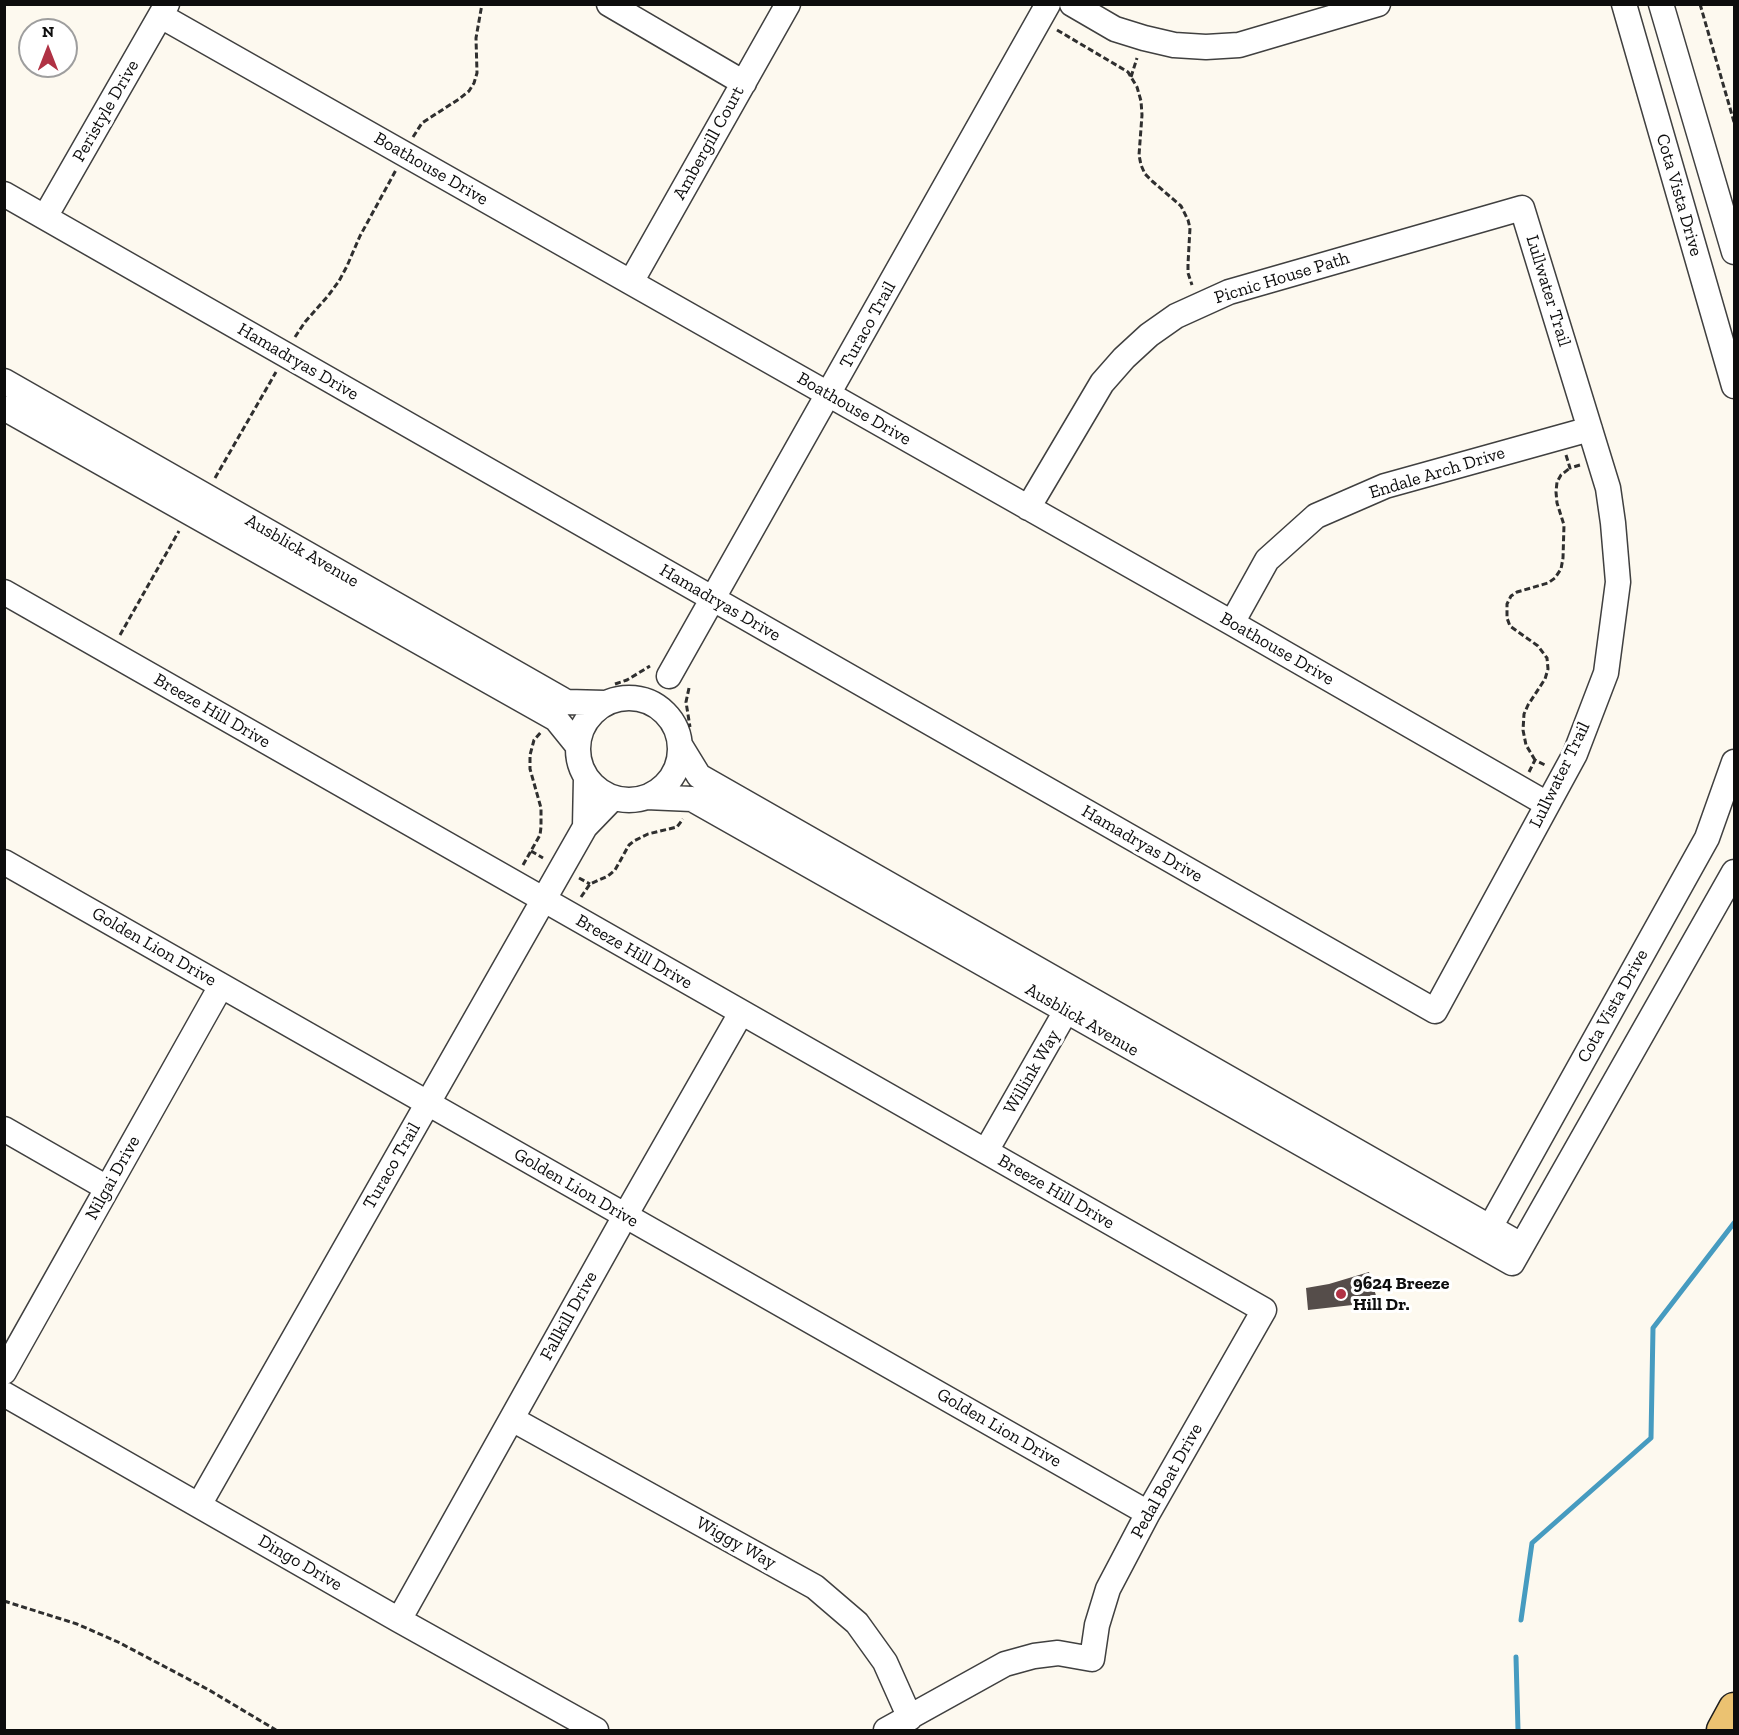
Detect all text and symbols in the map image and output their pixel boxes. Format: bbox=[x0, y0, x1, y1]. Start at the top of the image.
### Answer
north arrow bbox=[18, 18, 78, 78]
text: N bbox=[42, 22, 54, 41]
street label: Peristyle Drive bbox=[68, 56, 144, 166]
street label: Ambergill Court bbox=[669, 82, 749, 204]
street label: Boathouse Drive bbox=[370, 128, 492, 210]
street label: Cota Vista Drive bbox=[1651, 131, 1707, 259]
street label: Lullwater Trail bbox=[1521, 233, 1575, 349]
street label: Picnic House Path bbox=[1212, 247, 1352, 309]
street label: Turaco Trail bbox=[835, 278, 901, 372]
street label: Hamadryas Drive bbox=[234, 319, 362, 405]
street label: Boathouse Drive bbox=[793, 368, 915, 450]
street label: Endale Arch Drive bbox=[1366, 442, 1508, 504]
street label: Ausblick Avenue bbox=[241, 510, 363, 592]
street label: Hamadryas Drive bbox=[656, 560, 784, 646]
street label: Boathouse Drive bbox=[1216, 608, 1338, 690]
street label: Breeze Hill Drive bbox=[150, 669, 274, 753]
street label: Lullwater Trail bbox=[1525, 718, 1595, 832]
street label: Hamadryas Drive bbox=[1078, 801, 1206, 887]
street label: Golden Lion Drive bbox=[88, 903, 220, 991]
street label: Breeze Hill Drive bbox=[572, 910, 696, 994]
street label: Cota Vista Drive bbox=[1573, 945, 1653, 1067]
street label: Ausblick Avenue bbox=[1021, 979, 1143, 1061]
street label: Willink Way bbox=[999, 1026, 1065, 1118]
street label: Turaco Trail bbox=[359, 1119, 425, 1213]
street label: Nilgai Drive bbox=[81, 1132, 145, 1224]
street label: Golden Lion Drive bbox=[510, 1144, 642, 1232]
street label: Breeze Hill Drive bbox=[994, 1150, 1118, 1234]
street label: Fallkill Drive bbox=[536, 1268, 602, 1364]
place label: 9624 Breeze Hill Dr. bbox=[1353, 1273, 1449, 1316]
marker: 9624 Breeze Hill Dr. bbox=[1334, 1287, 1348, 1301]
street label: Golden Lion Drive bbox=[933, 1384, 1065, 1472]
street label: Pedal Boat Drive bbox=[1127, 1420, 1207, 1542]
street label: Wiggy Way bbox=[692, 1512, 780, 1574]
street label: Dingo Drive bbox=[254, 1530, 346, 1596]

